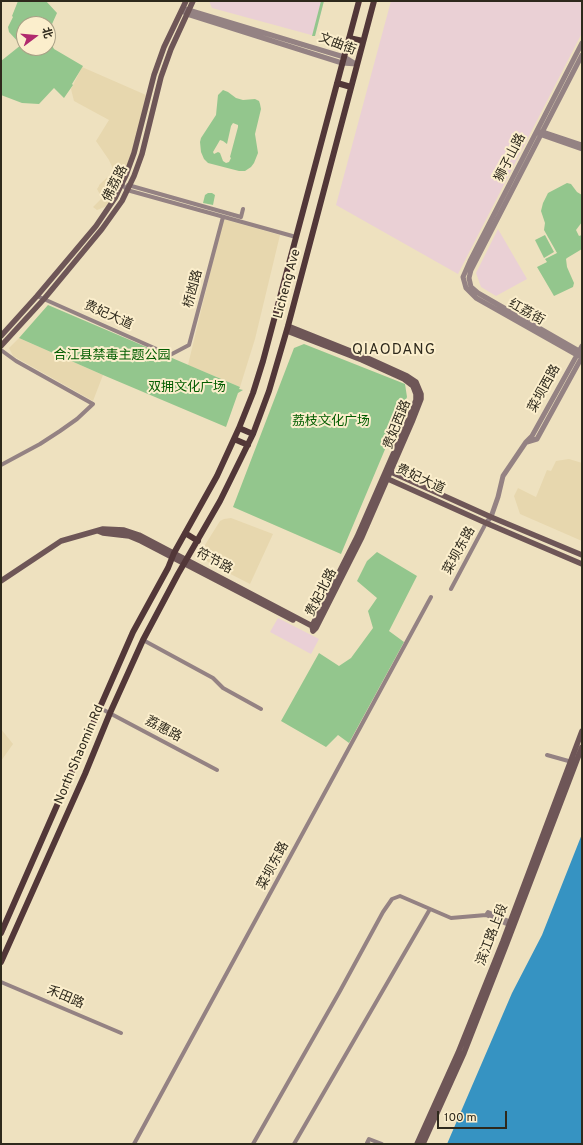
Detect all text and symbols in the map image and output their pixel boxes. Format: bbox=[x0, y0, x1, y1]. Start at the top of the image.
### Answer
north arrow bbox=[16, 16, 56, 56]
text: 北 bbox=[38, 26, 55, 40]
street label: 文曲街 bbox=[316, 31, 358, 59]
street label: 狮子山路 bbox=[492, 131, 530, 185]
street label: 佛荔路 bbox=[100, 163, 132, 205]
street label: Licheng Ave bbox=[271, 248, 305, 320]
street label: 桥凼路 bbox=[181, 268, 207, 310]
street label: 红荔街 bbox=[505, 297, 547, 329]
street label: 贵妃大道 bbox=[81, 298, 135, 334]
district label: QIAODANG bbox=[352, 342, 436, 360]
park label: 合江县禁毒主题公园 bbox=[54, 348, 170, 364]
street label: 菜坝西路 bbox=[526, 362, 564, 416]
park label: 双拥文化广场 bbox=[148, 380, 226, 396]
street label: 贵妃西路 bbox=[381, 398, 415, 452]
park label: 荔枝文化广场 bbox=[292, 414, 370, 430]
street label: 贵妃大道 bbox=[393, 462, 447, 498]
street label: 菜坝东路 bbox=[441, 524, 479, 578]
street label: 符节路 bbox=[193, 546, 235, 578]
street label: 贵妃北路 bbox=[303, 566, 341, 620]
street label: North Shaomin Rd bbox=[52, 703, 108, 807]
street label: 荔惠路 bbox=[142, 714, 184, 746]
street label: 菜坝东路 bbox=[255, 839, 293, 893]
street label: 滨江路上段 bbox=[474, 902, 512, 968]
street label: 禾田路 bbox=[44, 983, 86, 1013]
scale bar bbox=[439, 1103, 509, 1129]
text: 100 m bbox=[444, 1110, 477, 1126]

